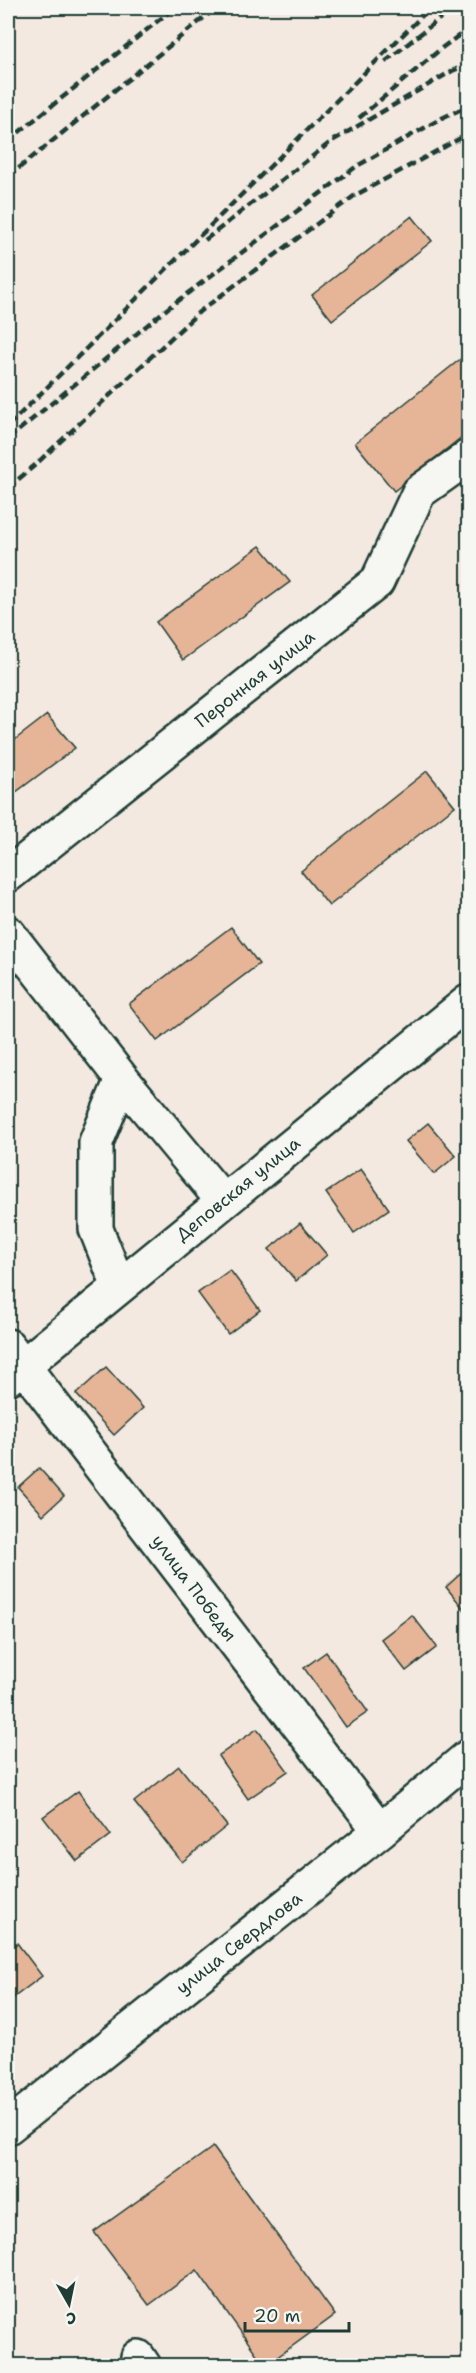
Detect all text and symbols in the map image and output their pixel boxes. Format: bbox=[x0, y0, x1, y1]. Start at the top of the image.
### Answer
street label: Перонная улица bbox=[190, 625, 320, 733]
street label: Деповская улица bbox=[171, 1131, 305, 1247]
street label: улица Победы bbox=[146, 1530, 242, 1646]
street label: улица Свердлова bbox=[171, 1886, 307, 2000]
north arrow bbox=[39, 2274, 99, 2334]
scale bar bbox=[245, 2295, 348, 2333]
text: 20 m bbox=[254, 2304, 300, 2328]
text: С bbox=[65, 2307, 78, 2329]

